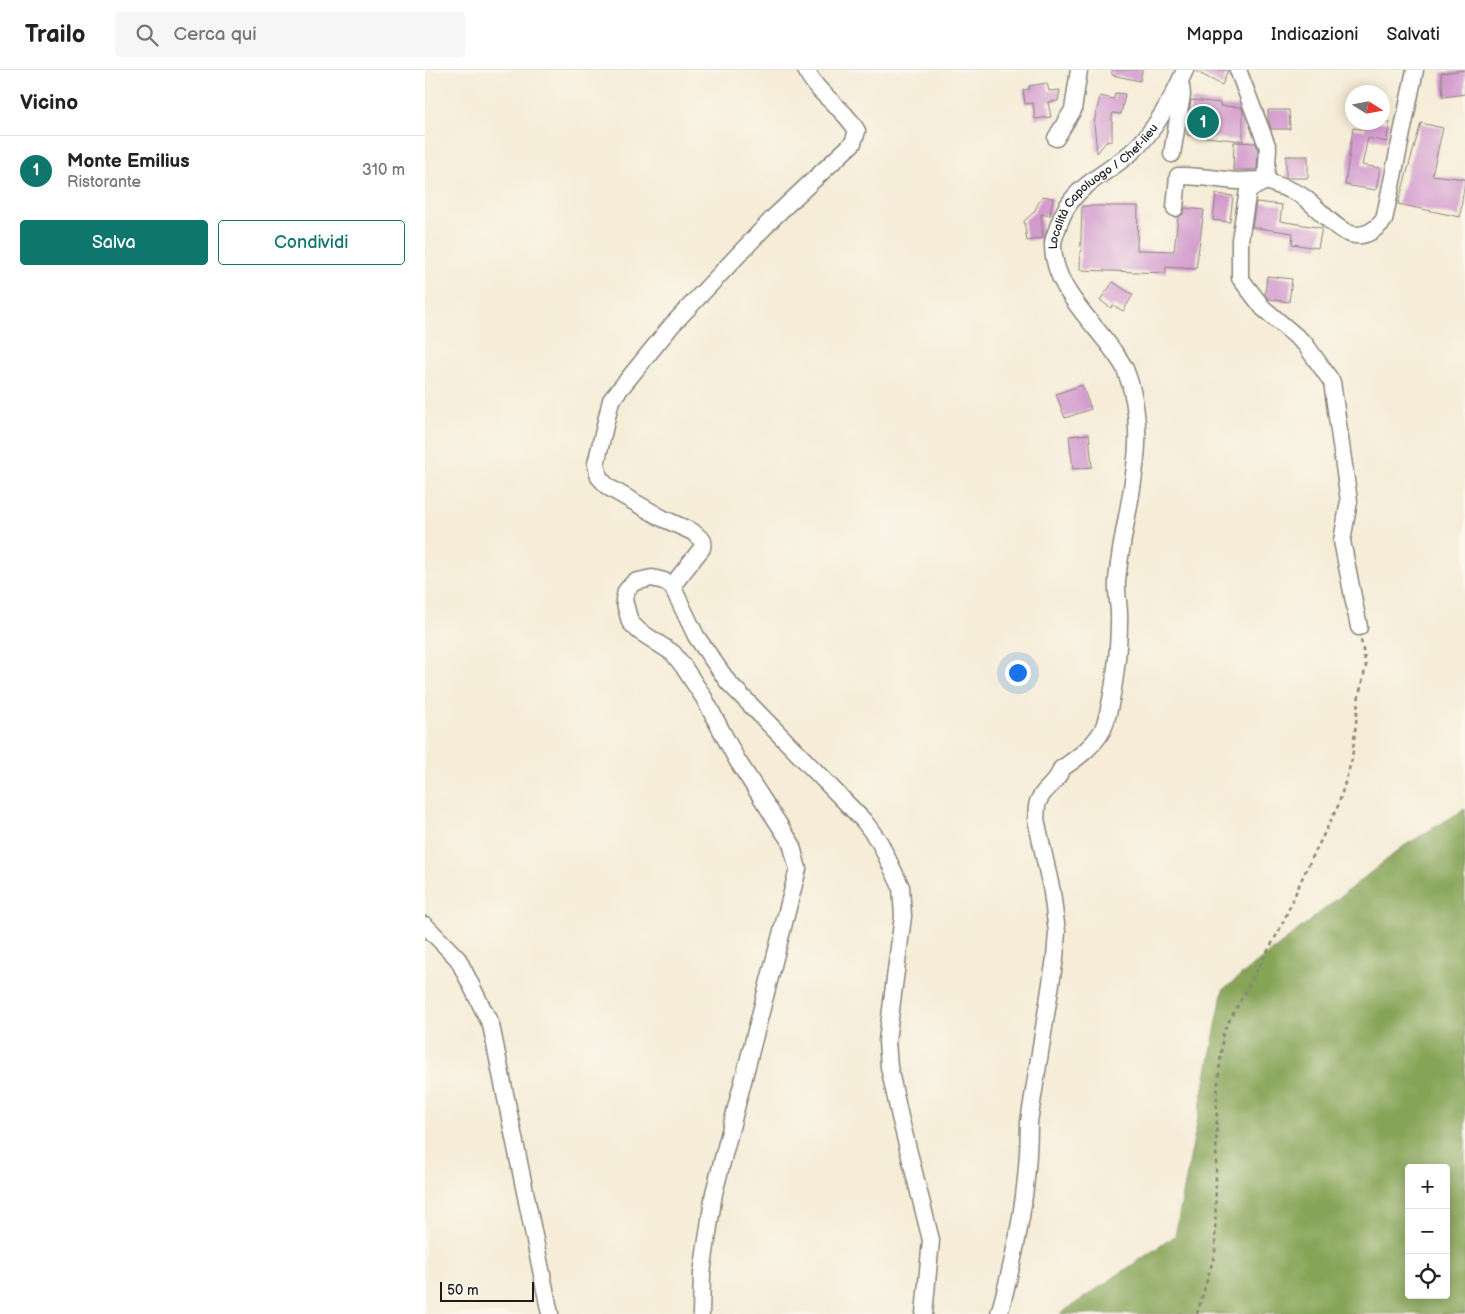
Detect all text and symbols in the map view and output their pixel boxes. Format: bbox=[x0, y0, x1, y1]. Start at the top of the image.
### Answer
search box bbox=[115, 12, 465, 57]
text: Trailo bbox=[25, 20, 85, 49]
icon: search bbox=[133, 21, 161, 49]
text: Cerca qui bbox=[173, 23, 257, 46]
text: Mappa bbox=[1186, 24, 1243, 45]
text: Indicazioni bbox=[1271, 24, 1359, 45]
text: Salvati bbox=[1387, 24, 1440, 45]
north arrow bbox=[1345, 85, 1390, 130]
text: Vicino bbox=[20, 90, 78, 115]
pin: 1 bbox=[1187, 103, 1219, 141]
street label: Località Capoluogo / Chef-lieu bbox=[1045, 121, 1161, 250]
text: Monte Emilius bbox=[67, 150, 190, 173]
text: 1 bbox=[33, 161, 39, 180]
text: 310 m bbox=[362, 161, 405, 180]
text: Ristorante bbox=[67, 173, 141, 192]
button: Salva bbox=[20, 220, 208, 265]
button: Condividi bbox=[218, 220, 405, 265]
your location bbox=[1005, 660, 1031, 686]
map controls bbox=[1405, 1164, 1450, 1299]
button: + bbox=[1405, 1164, 1450, 1209]
button: − bbox=[1405, 1209, 1450, 1254]
button: locate bbox=[1405, 1254, 1450, 1299]
scale bar bbox=[440, 1279, 534, 1302]
text: 50 m bbox=[447, 1282, 479, 1299]

